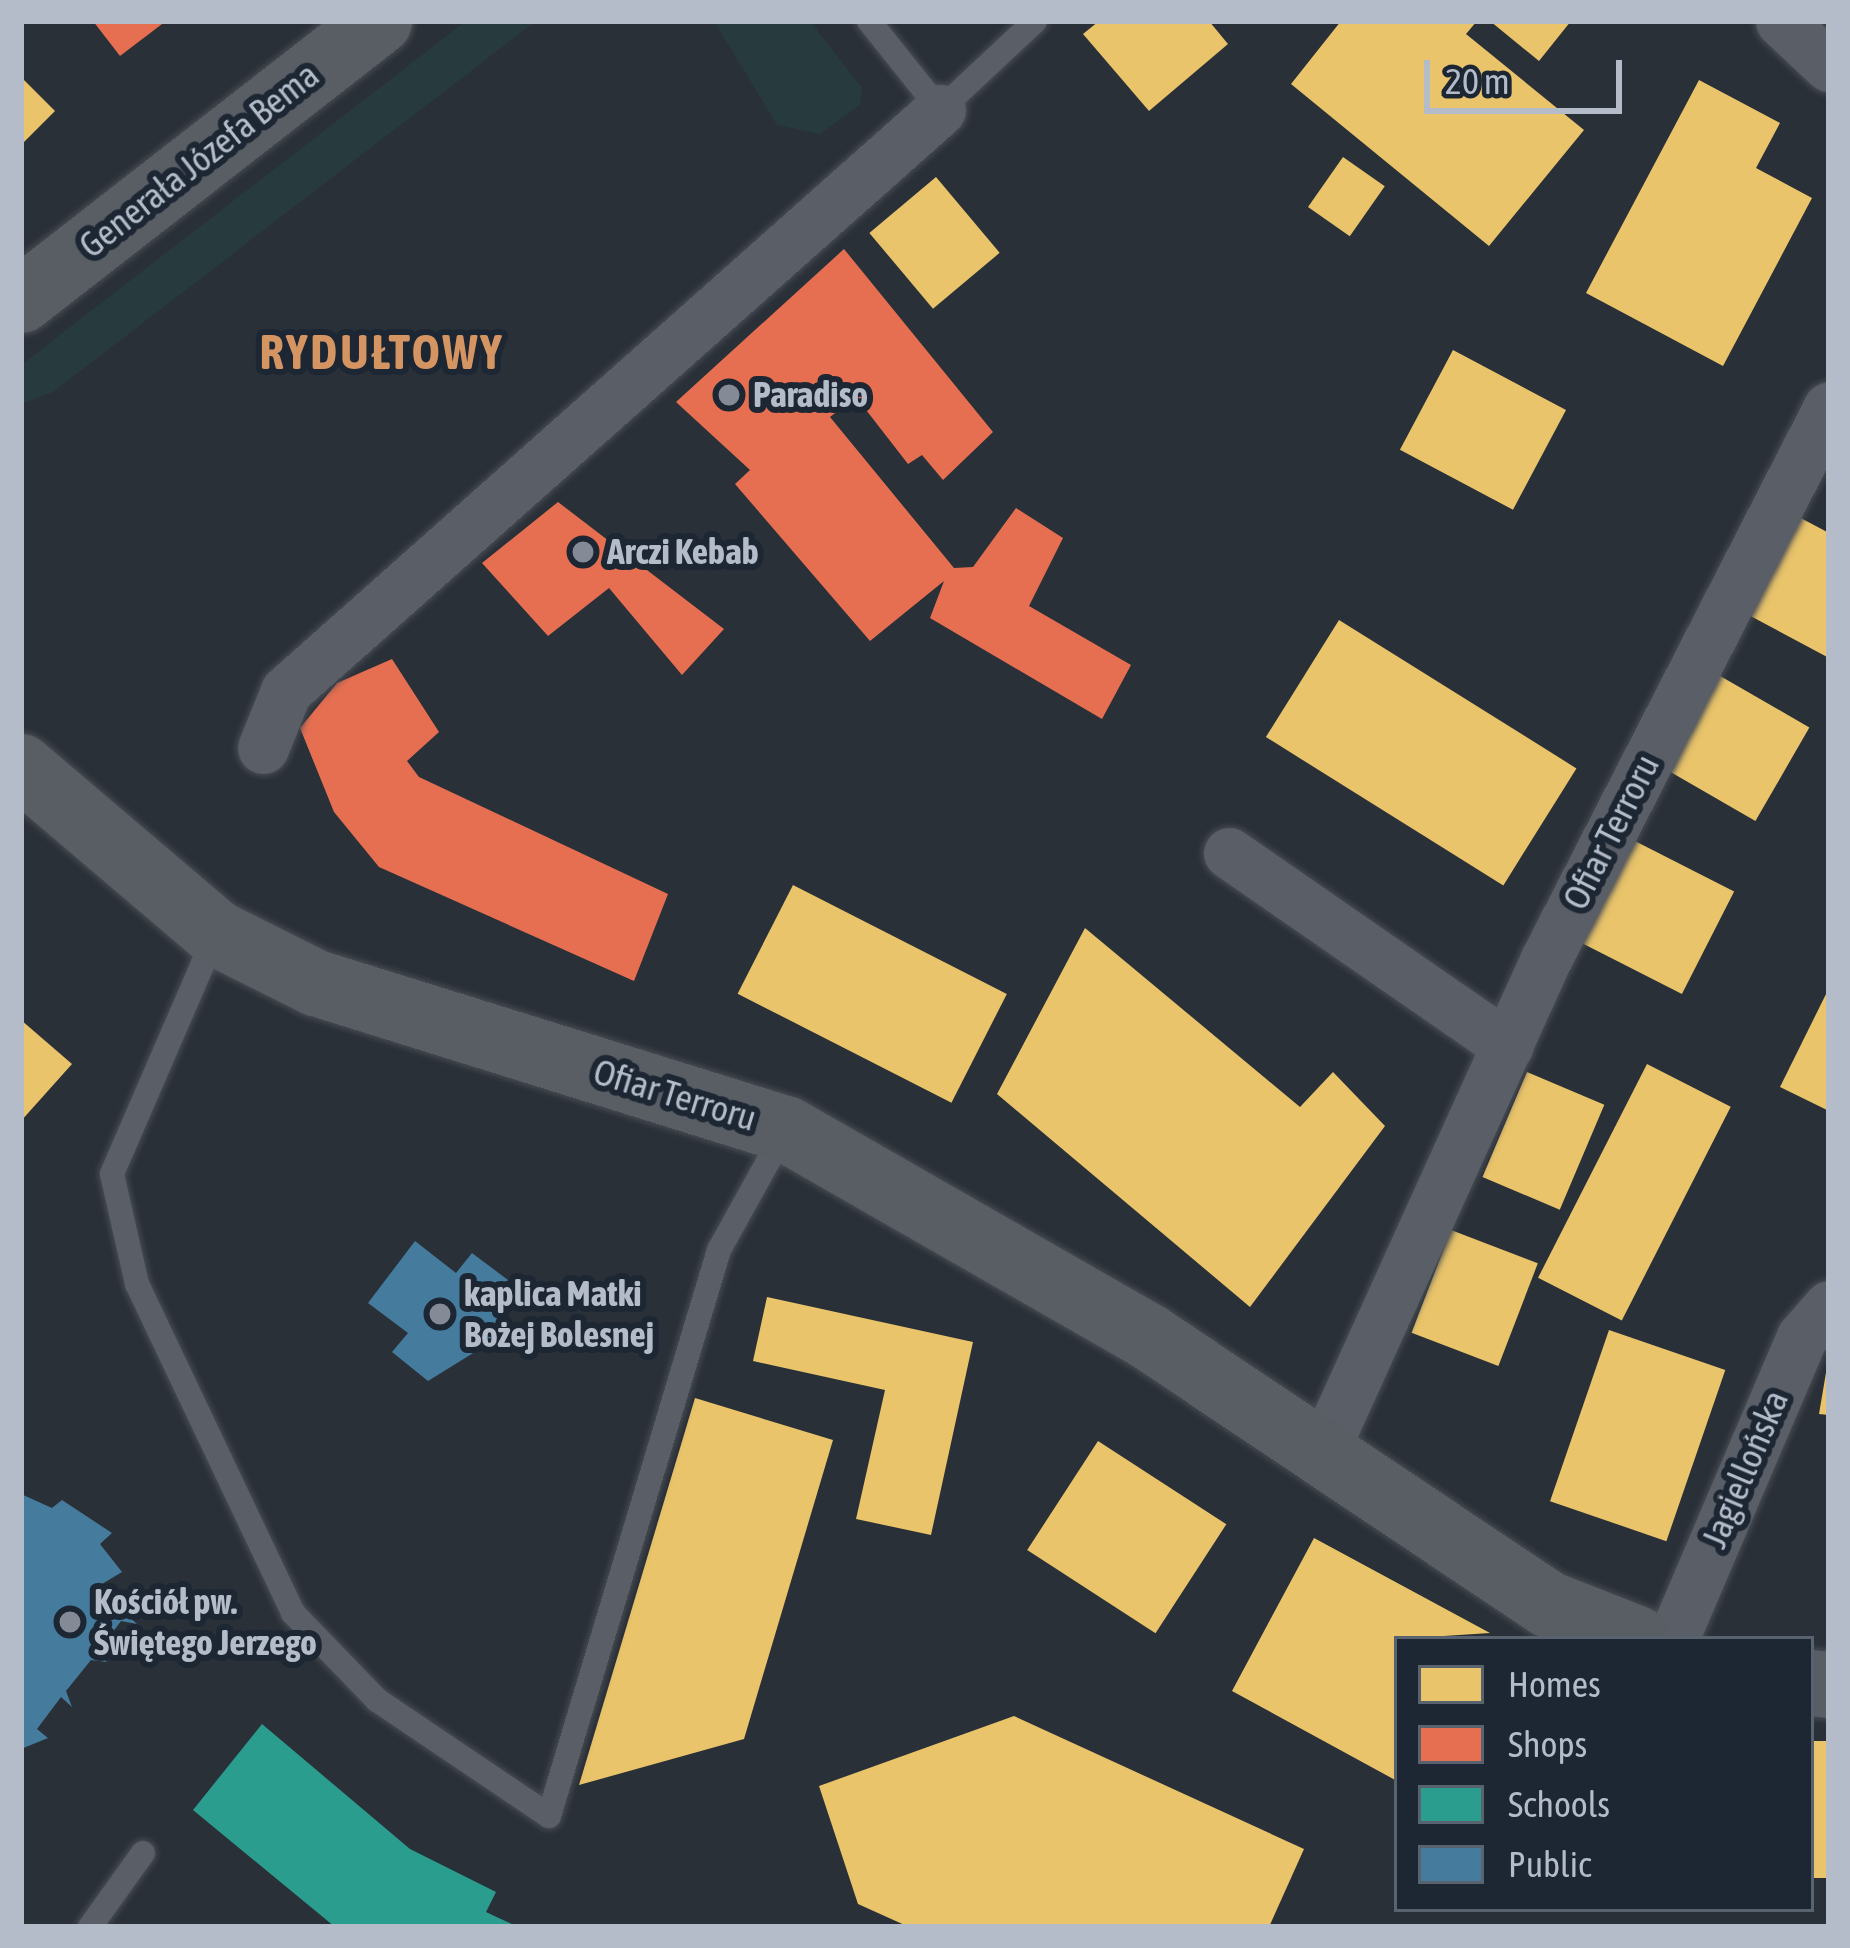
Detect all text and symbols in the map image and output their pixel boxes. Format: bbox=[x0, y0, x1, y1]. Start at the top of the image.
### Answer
scale bar bbox=[1430, 36, 1628, 110]
street label: Generała Józefa Bema bbox=[71, 53, 327, 267]
text: 20 m bbox=[1445, 60, 1510, 102]
district label: RYDUŁTOWY bbox=[259, 323, 505, 381]
place label: Paradiso bbox=[753, 373, 868, 417]
marker: Paradiso bbox=[716, 382, 742, 408]
place label: Arczi Kebab bbox=[607, 530, 759, 574]
marker: Arczi Kebab bbox=[570, 539, 596, 565]
street label: Ofiar Terroru bbox=[1554, 747, 1668, 917]
street label: Ofiar Terroru bbox=[589, 1050, 761, 1140]
place label: kaplica Matki Bożej Bolesnej bbox=[464, 1271, 654, 1356]
marker: kaplica Matki Bożej Bolesnej bbox=[427, 1301, 453, 1327]
street label: Jagiellońska bbox=[1693, 1384, 1797, 1554]
place label: Kościół pw. Świętego Jerzego bbox=[94, 1579, 317, 1664]
marker: Kościół pw. Świętego Jerzego bbox=[57, 1609, 83, 1635]
legend bbox=[1394, 1636, 1814, 1912]
text: Homes bbox=[1508, 1663, 1601, 1705]
text: Shops bbox=[1508, 1723, 1587, 1765]
text: Schools bbox=[1508, 1783, 1610, 1825]
text: Public bbox=[1508, 1843, 1591, 1885]

